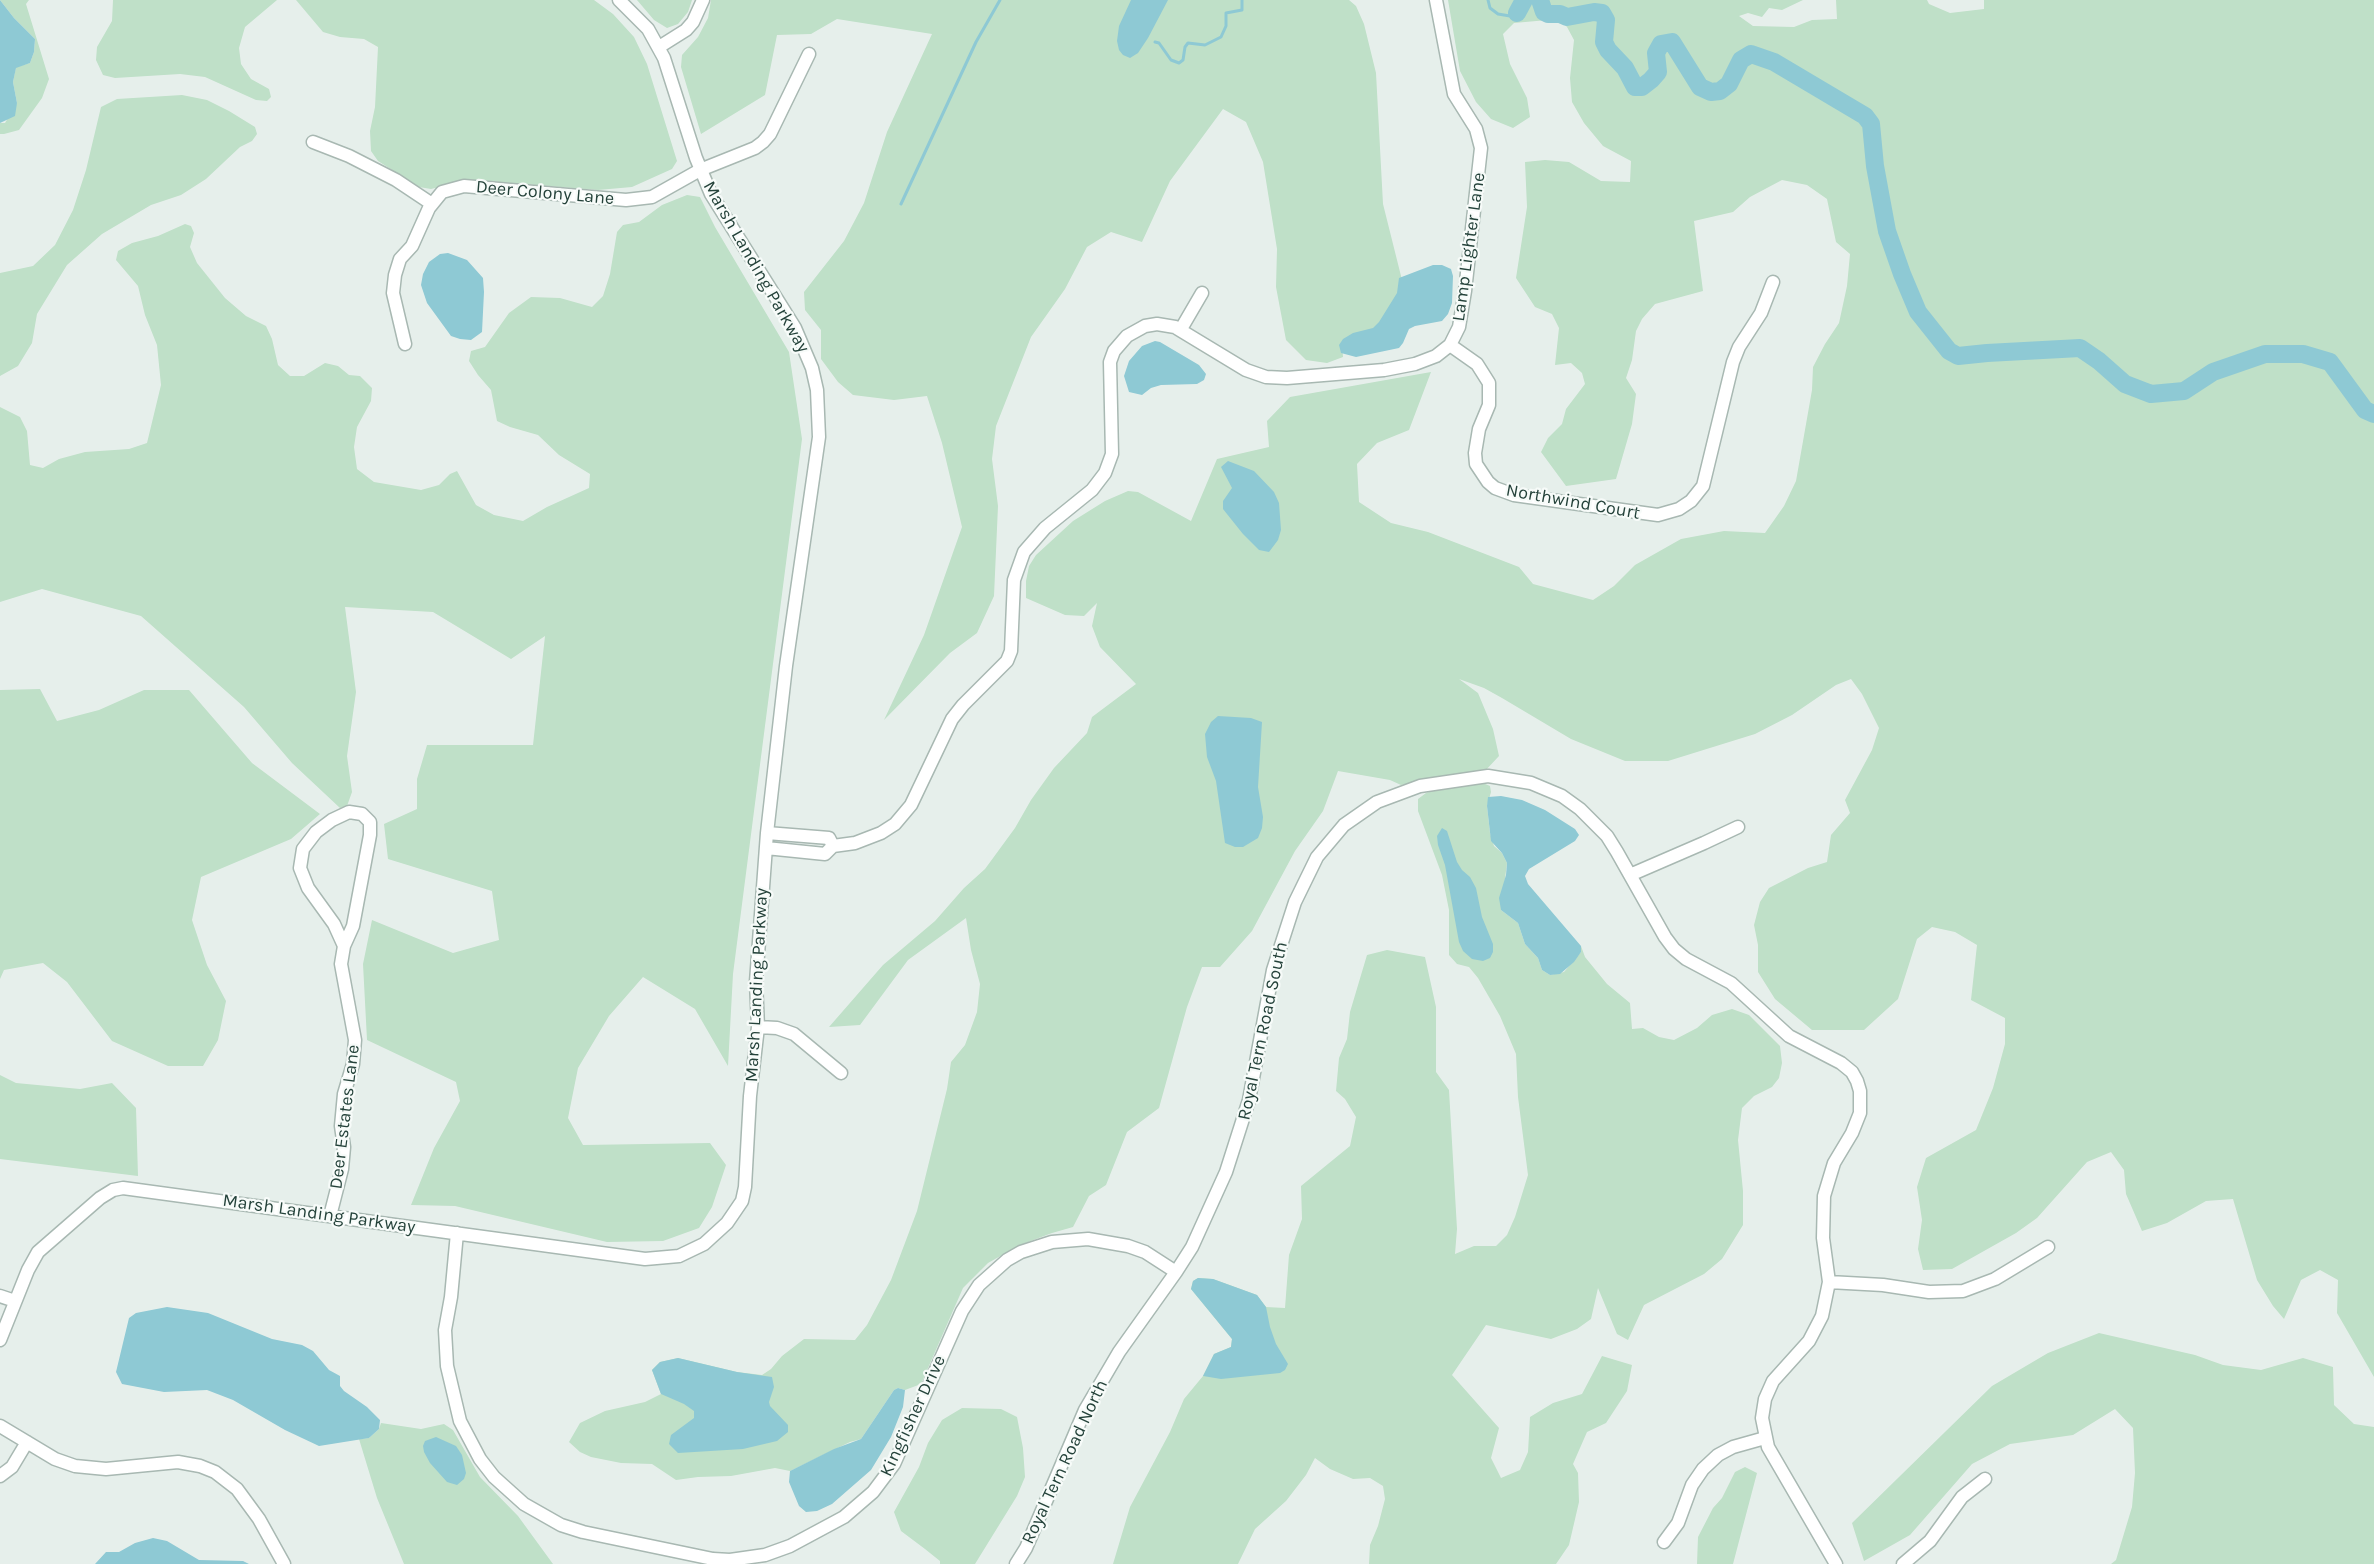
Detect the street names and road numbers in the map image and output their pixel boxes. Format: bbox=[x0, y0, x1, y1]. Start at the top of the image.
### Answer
street label: Lamp Lighter Lane bbox=[1448, 171, 1490, 323]
street label: Deer Colony Lane bbox=[475, 176, 615, 210]
street label: Marsh Landing Parkway bbox=[698, 177, 814, 357]
street label: Northwind Court bbox=[1504, 480, 1642, 524]
street label: Marsh Landing Parkway bbox=[741, 887, 773, 1083]
street label: Royal Tern Road South bbox=[1234, 940, 1292, 1122]
street label: Deer Estates Lane bbox=[325, 1043, 365, 1191]
street label: Marsh Landing Parkway bbox=[221, 1190, 417, 1238]
street label: Kingfisher Drive bbox=[875, 1352, 951, 1480]
street label: Royal Tern Road North bbox=[1017, 1376, 1113, 1548]

